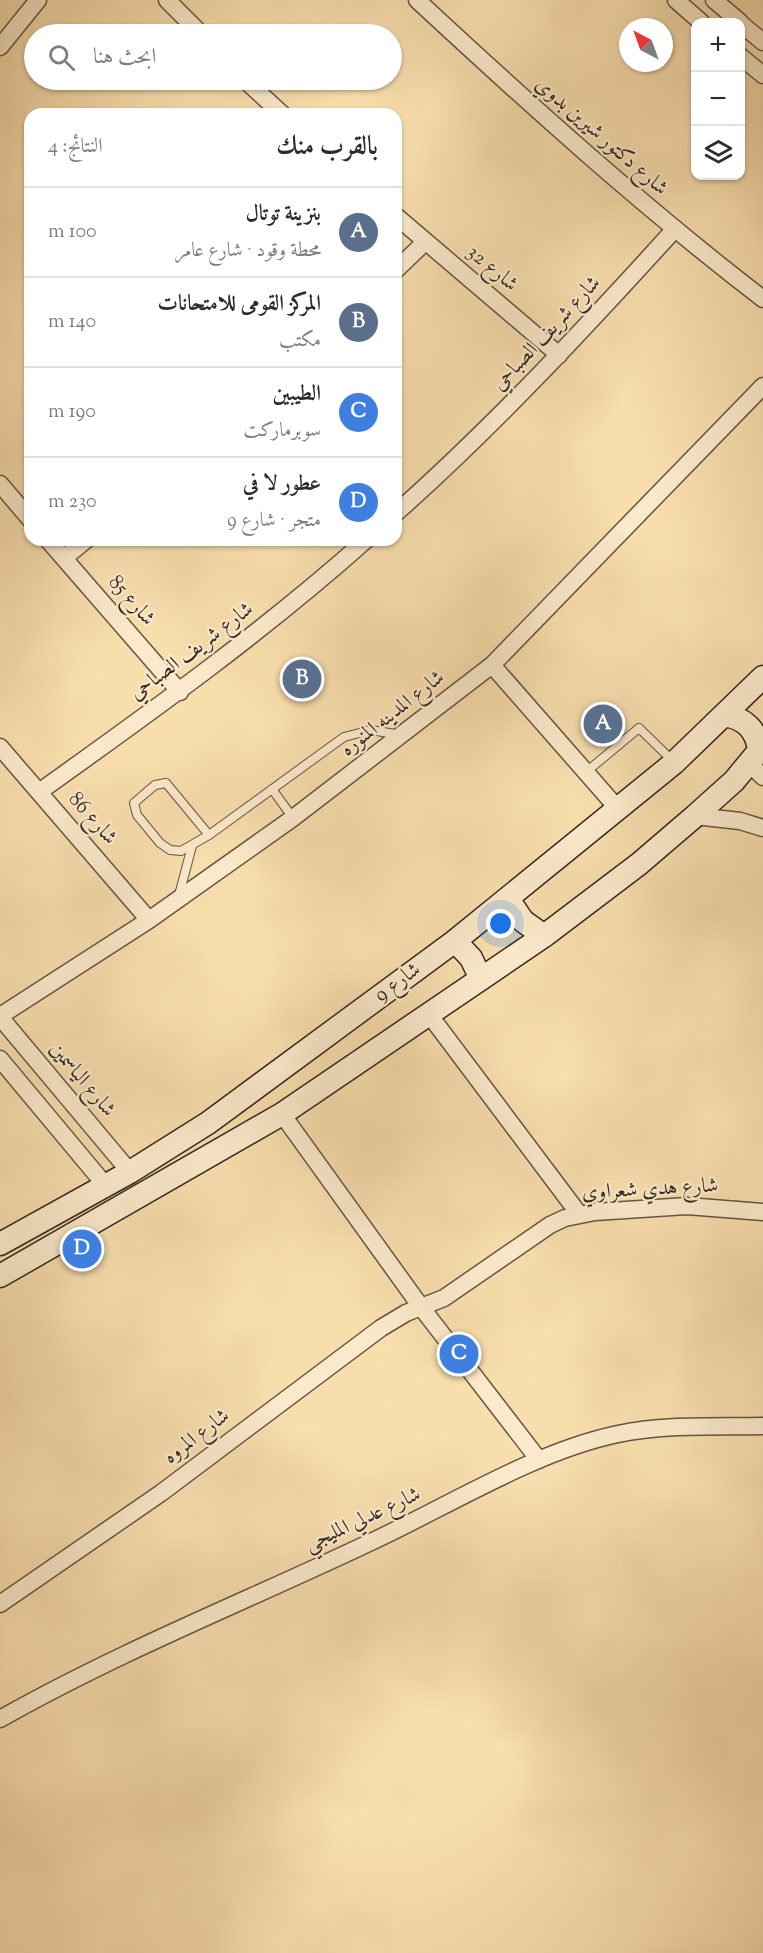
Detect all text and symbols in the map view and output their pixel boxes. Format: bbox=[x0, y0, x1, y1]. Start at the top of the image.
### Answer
north arrow bbox=[619, 18, 673, 72]
map controls bbox=[691, 18, 745, 180]
button: + bbox=[691, 18, 745, 72]
search box bbox=[24, 24, 402, 90]
icon: search bbox=[45, 41, 78, 74]
text: ابحث هنا bbox=[93, 42, 156, 74]
street label: شارع دكتور شيرين بدوي bbox=[527, 71, 674, 204]
button: − bbox=[691, 72, 745, 126]
button: layers bbox=[691, 126, 745, 180]
text: بالقرب منك bbox=[276, 129, 378, 166]
text: النتائج: 4 bbox=[48, 133, 103, 162]
text: بنزينة توتال bbox=[245, 199, 321, 231]
text: 100 m bbox=[48, 218, 97, 247]
text: A bbox=[350, 218, 367, 247]
text: محطة وقود · شارع عامر bbox=[175, 237, 321, 266]
street label: شارع 32 bbox=[459, 238, 524, 300]
street label: شارع شريف الصباحي bbox=[486, 270, 609, 399]
text: المركز القومى للامتحانات bbox=[158, 289, 321, 321]
text: 140 m bbox=[48, 308, 96, 337]
text: B bbox=[352, 308, 365, 337]
text: مكتب bbox=[279, 327, 321, 356]
text: الطيبين bbox=[273, 379, 321, 411]
text: 190 m bbox=[48, 398, 96, 427]
text: C bbox=[350, 398, 367, 427]
text: سوبرماركت bbox=[243, 417, 321, 446]
text: عطور لا في bbox=[243, 469, 321, 501]
text: 230 m bbox=[48, 488, 97, 517]
text: D bbox=[351, 488, 366, 517]
text: متجر · شارع 9 bbox=[227, 507, 321, 536]
street label: شارع 85 bbox=[100, 569, 162, 634]
street label: شارع شريف الصباحي bbox=[124, 595, 261, 709]
pin: B bbox=[282, 656, 322, 702]
street label: شارع المدينه المنوره bbox=[334, 664, 452, 765]
pin: A bbox=[584, 702, 622, 746]
street label: شارع 86 bbox=[60, 786, 124, 853]
your location bbox=[486, 909, 515, 938]
street label: شارع 9 bbox=[368, 956, 428, 1011]
street label: شارع الياسمين bbox=[41, 1036, 122, 1125]
street label: شارع هدي شعراوي bbox=[581, 1171, 719, 1210]
pin: D bbox=[62, 1226, 101, 1272]
pin: C bbox=[440, 1332, 478, 1376]
street label: شارع المروه bbox=[158, 1402, 237, 1473]
street label: شارع عدلي المليجي bbox=[300, 1480, 427, 1563]

